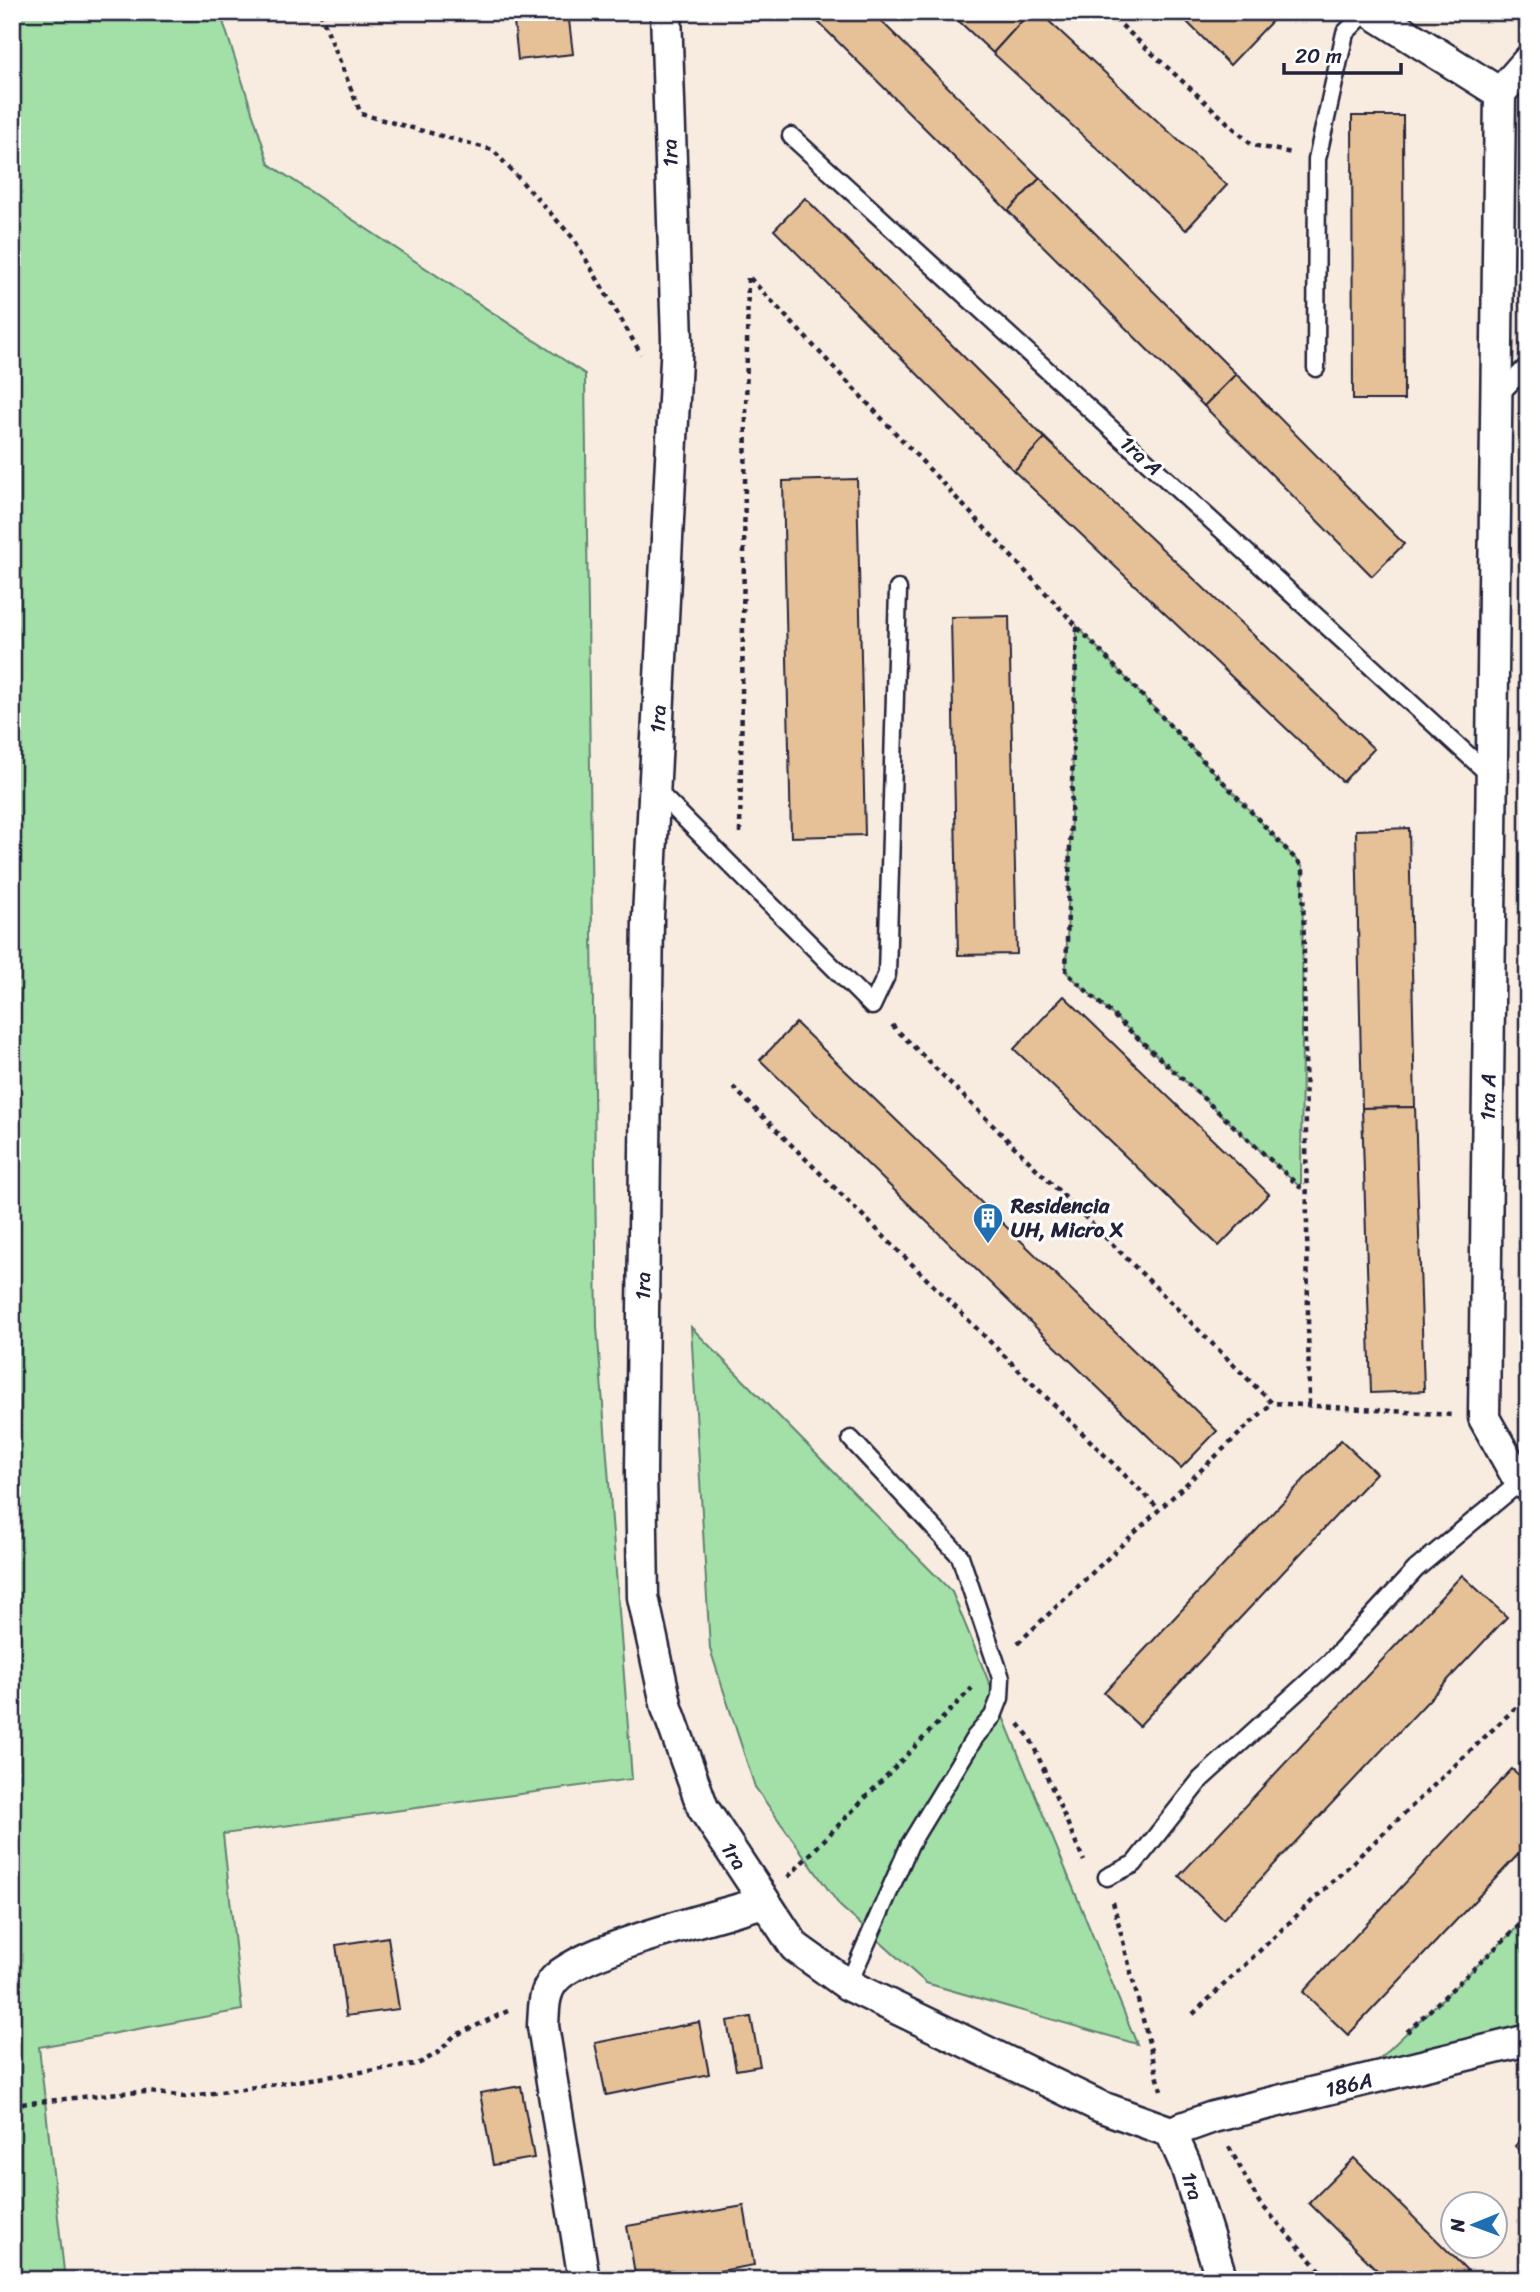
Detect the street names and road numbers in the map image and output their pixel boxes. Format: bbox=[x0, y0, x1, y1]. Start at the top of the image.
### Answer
street label: 1ra bbox=[651, 138, 689, 168]
street label: 1ra A bbox=[1111, 426, 1171, 486]
street label: 1ra bbox=[638, 703, 678, 734]
street label: 1ra A bbox=[1469, 1073, 1507, 1121]
street label: 1ra bbox=[624, 1271, 662, 1300]
street label: 1ra bbox=[710, 1834, 758, 1879]
street label: 186A bbox=[1322, 2061, 1376, 2109]
street label: 1ra bbox=[1170, 2167, 1215, 2206]

